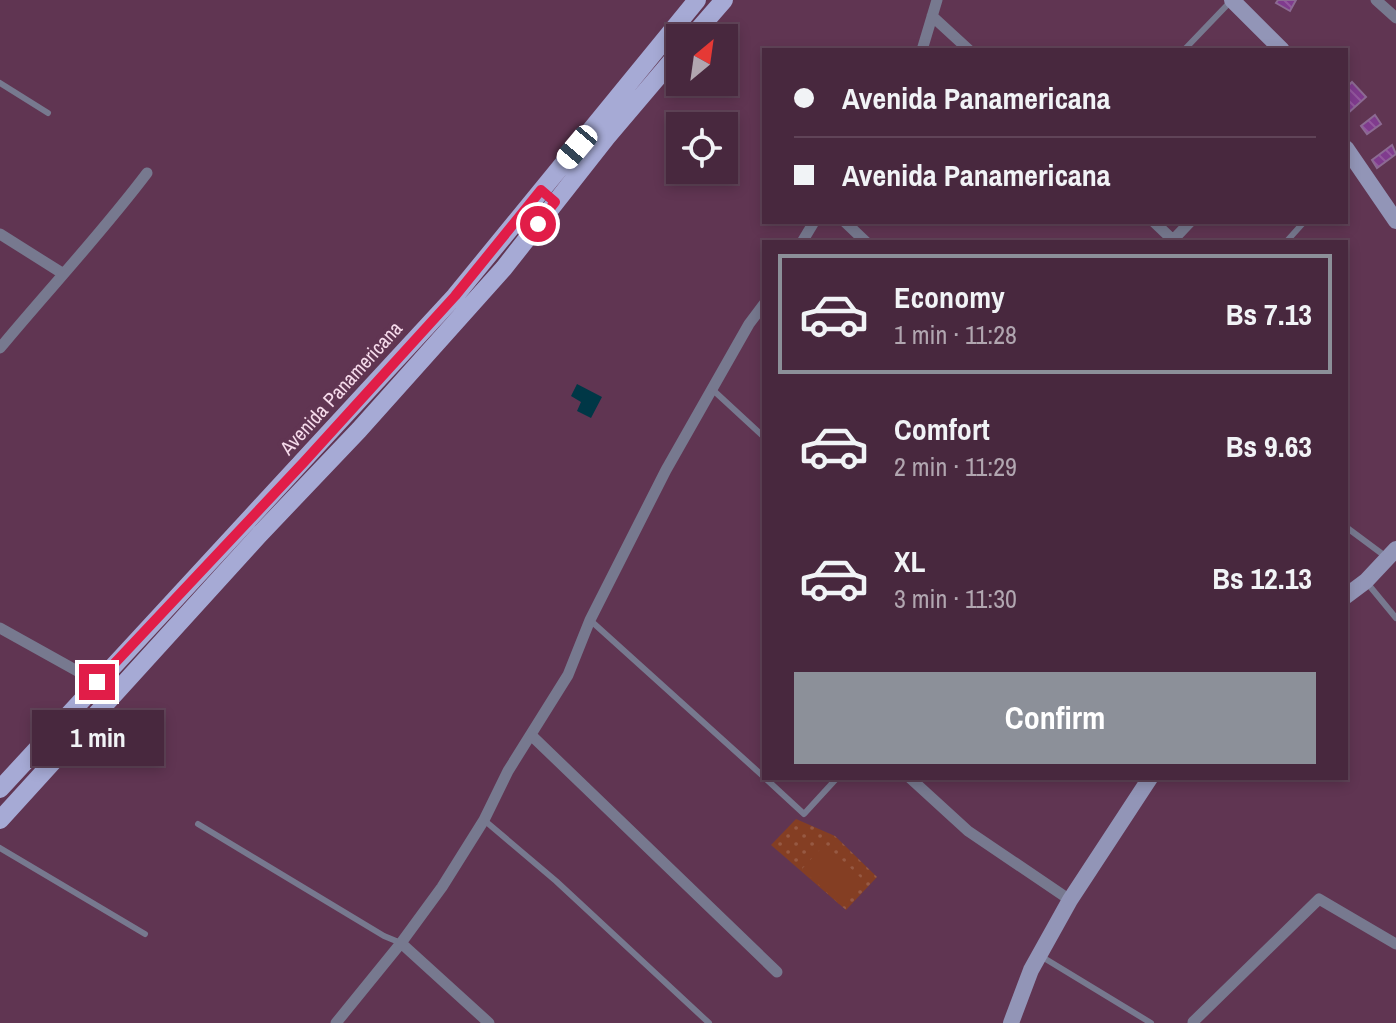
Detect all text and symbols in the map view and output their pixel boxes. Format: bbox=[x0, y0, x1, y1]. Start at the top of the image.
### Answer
north arrow bbox=[666, 24, 738, 96]
map controls bbox=[666, 24, 738, 184]
text: Avenida Panamericana bbox=[842, 78, 1110, 118]
button: locate bbox=[666, 112, 738, 184]
car bbox=[552, 121, 602, 173]
text: Avenida Panamericana bbox=[842, 155, 1110, 195]
route start bbox=[520, 206, 556, 242]
text: Economy bbox=[894, 277, 1005, 317]
icon: car bbox=[798, 278, 870, 350]
text: Bs 7.13 bbox=[1226, 294, 1312, 334]
street label: Avenida Panamericana bbox=[273, 315, 408, 461]
text: 1 min · 11:28 bbox=[894, 317, 1017, 352]
text: Comfort bbox=[894, 409, 990, 449]
icon: car bbox=[798, 410, 870, 482]
text: Bs 9.63 bbox=[1226, 426, 1312, 466]
text: 2 min · 11:29 bbox=[894, 449, 1017, 484]
text: XL bbox=[894, 541, 925, 581]
icon: car bbox=[798, 542, 870, 614]
text: Bs 12.13 bbox=[1212, 558, 1312, 598]
text: 3 min · 11:30 bbox=[894, 581, 1017, 616]
route end bbox=[79, 664, 115, 700]
button: Confirm bbox=[794, 672, 1316, 764]
callout: 1 min bbox=[31, 710, 163, 766]
text: 1 min bbox=[70, 720, 126, 755]

